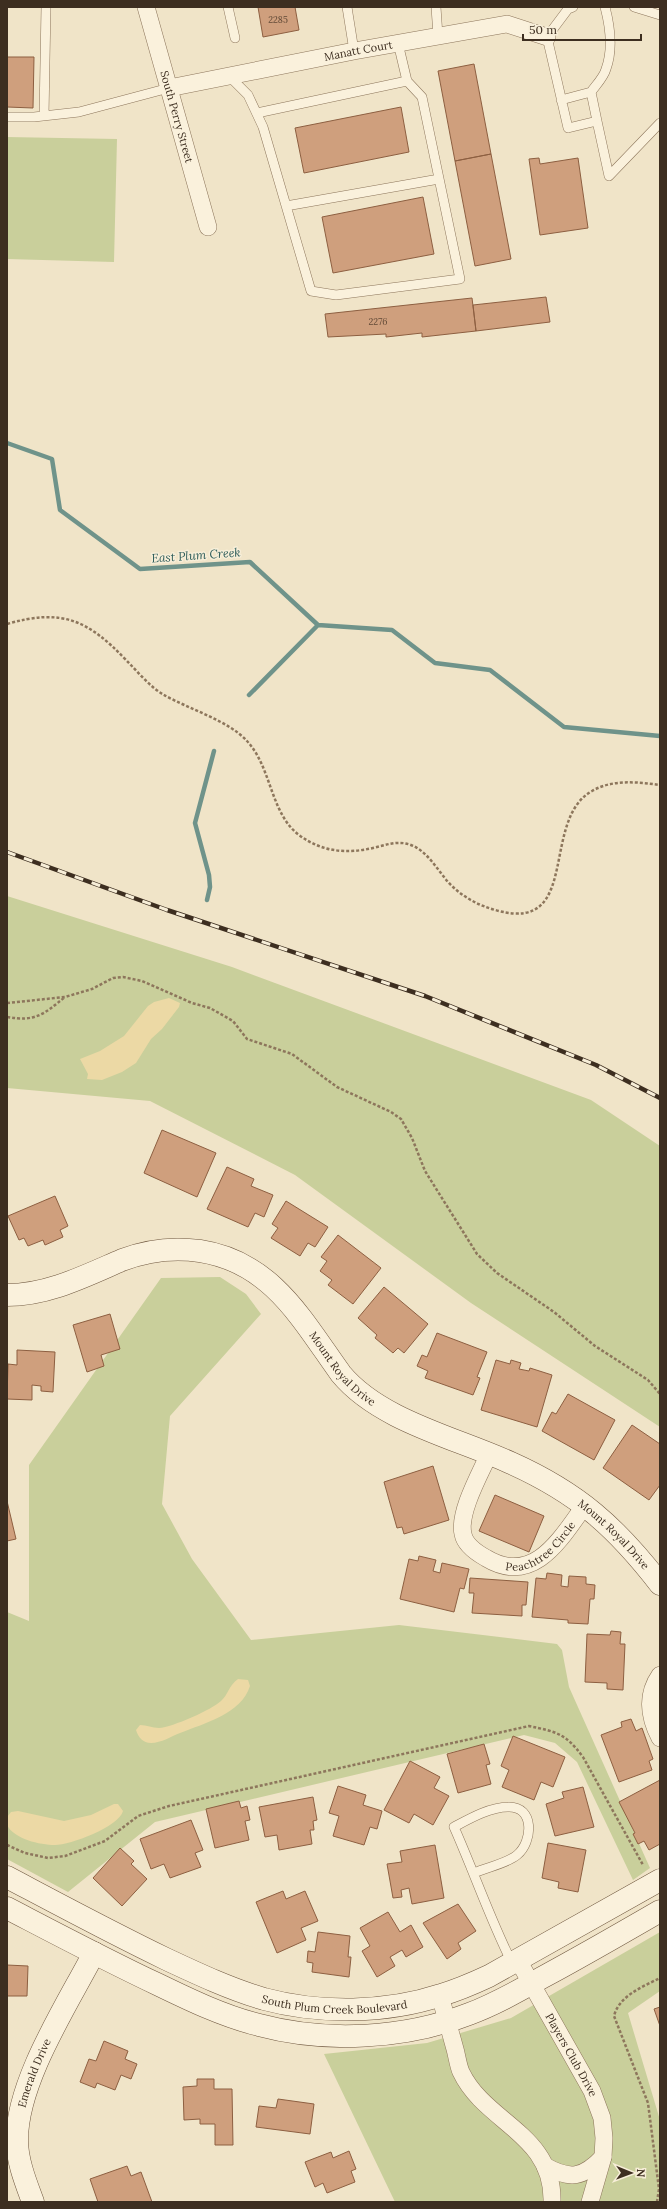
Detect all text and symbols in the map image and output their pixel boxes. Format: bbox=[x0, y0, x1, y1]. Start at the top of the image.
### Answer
house number: 2285 bbox=[268, 14, 288, 25]
scale bar bbox=[523, 16, 641, 42]
text: 50 m bbox=[529, 22, 557, 37]
street label: Manatt Court bbox=[323, 37, 394, 64]
street label: South Perry Street bbox=[157, 69, 197, 165]
house number: 2276 bbox=[368, 316, 388, 327]
water label: East Plum Creek bbox=[151, 544, 241, 566]
street label: Mount Royal Drive bbox=[306, 1329, 378, 1409]
street label: Mount Royal Drive bbox=[575, 1496, 653, 1572]
street label: Peachtree Circle bbox=[505, 1519, 578, 1574]
street label: South Plum Creek Boulevard bbox=[260, 1992, 409, 2016]
street label: Players Club Drive bbox=[542, 2011, 600, 2099]
street label: Emerald Drive bbox=[15, 2036, 54, 2109]
north arrow bbox=[611, 2153, 651, 2193]
text: N bbox=[634, 2169, 648, 2178]

